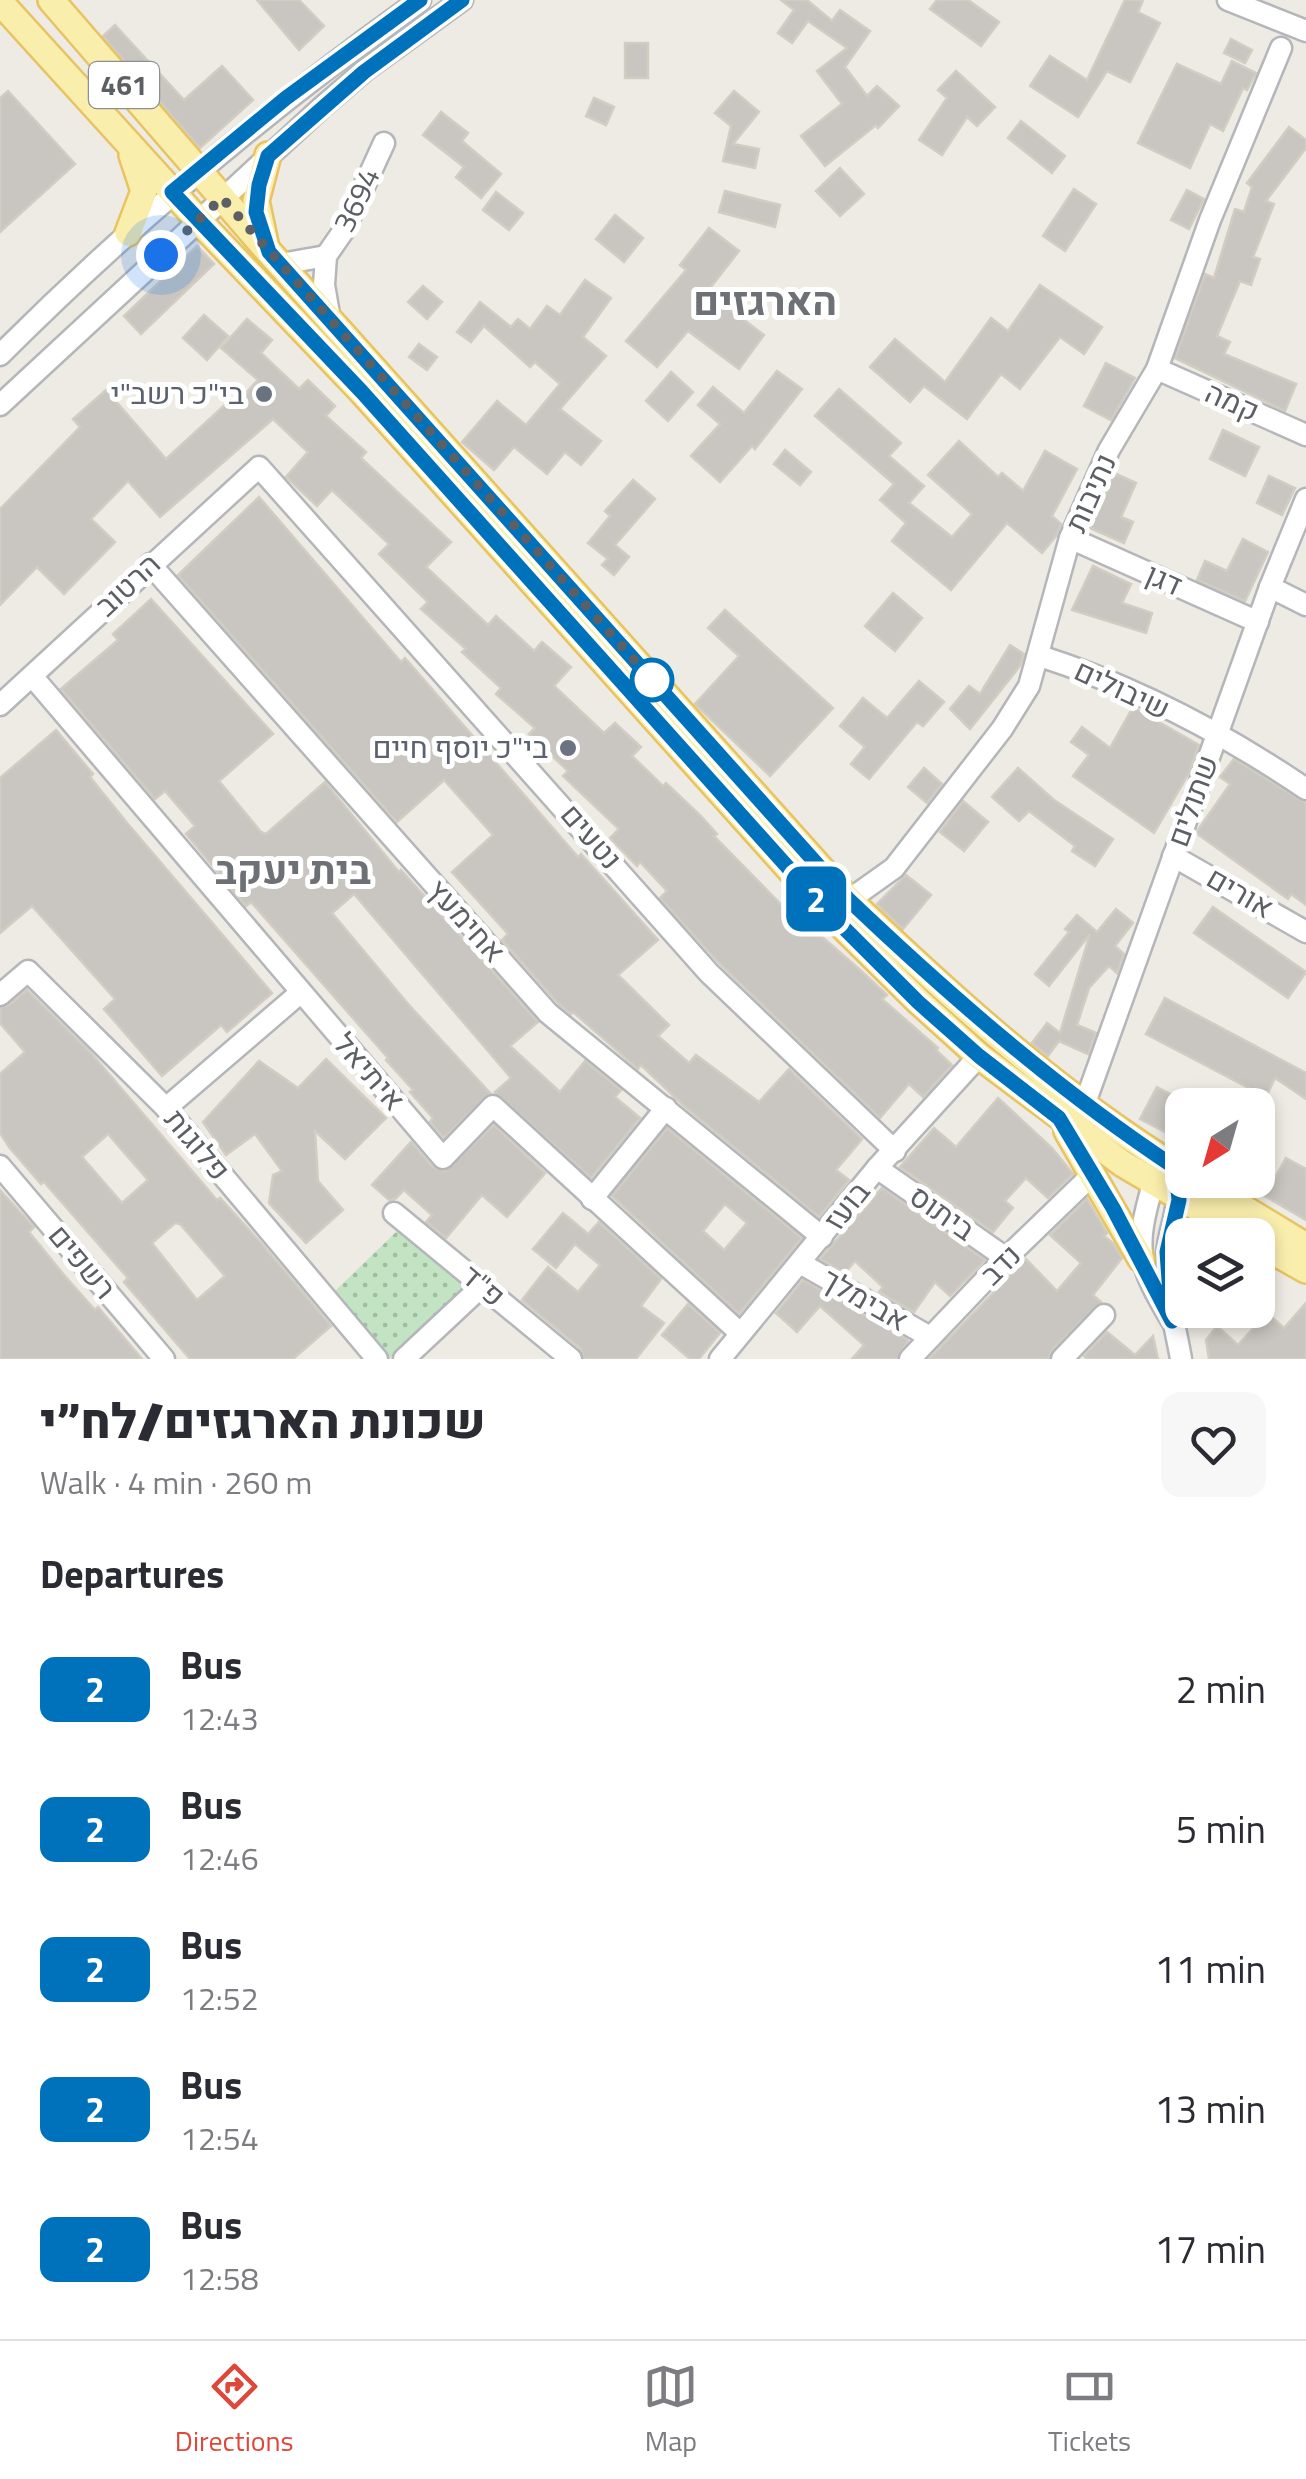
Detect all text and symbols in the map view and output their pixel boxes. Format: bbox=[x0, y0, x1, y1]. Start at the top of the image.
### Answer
road number: 461 bbox=[89, 62, 159, 108]
street label: 3694 bbox=[321, 159, 392, 240]
your location bbox=[136, 230, 186, 280]
district label: הארגזים bbox=[693, 270, 837, 331]
street label: קמה bbox=[1198, 369, 1267, 433]
place label: בי"כ רשב"י bbox=[111, 370, 244, 416]
marker: בי"כ רשב"י bbox=[253, 383, 275, 405]
street label: נתיבות bbox=[1052, 446, 1128, 539]
street label: הרטוב bbox=[84, 542, 171, 627]
street label: דגן bbox=[1139, 551, 1190, 607]
street label: שיבולים bbox=[1067, 647, 1178, 731]
unlabelled marker bbox=[631, 659, 673, 701]
place label: בי"כ יוסף חיים bbox=[372, 724, 548, 770]
marker: בי"כ יוסף חיים bbox=[557, 737, 579, 759]
street label: שתולים bbox=[1154, 748, 1230, 853]
street label: נטעים bbox=[550, 793, 634, 880]
district label: בית יעקב bbox=[215, 839, 371, 900]
street label: אורים bbox=[1198, 854, 1283, 930]
line badge: 2 bbox=[784, 866, 848, 932]
street label: אחימעץ bbox=[417, 868, 517, 972]
text: 2 bbox=[806, 872, 826, 926]
street label: איתיאל bbox=[323, 1022, 417, 1121]
north arrow bbox=[1165, 1088, 1275, 1198]
map controls bbox=[1165, 1088, 1275, 1328]
street label: פלוגות bbox=[154, 1098, 242, 1191]
street label: בועז bbox=[812, 1170, 881, 1240]
street label: ביתוס bbox=[900, 1173, 985, 1252]
street label: רשפים bbox=[38, 1214, 128, 1309]
button: layers bbox=[1165, 1218, 1275, 1328]
street label: נדב bbox=[969, 1233, 1032, 1296]
street label: פ"ד bbox=[451, 1253, 516, 1318]
street label: אבימלך bbox=[814, 1256, 917, 1342]
text: שכונת הארגזים/לח״י bbox=[40, 1384, 486, 1457]
button: heart bbox=[1161, 1392, 1266, 1497]
text: Walk · 4 min · 260 m bbox=[40, 1458, 312, 1506]
text: Departures bbox=[40, 1545, 224, 1603]
text: Bus bbox=[180, 1636, 242, 1694]
text: 2 min bbox=[1176, 1660, 1266, 1718]
text: 2 bbox=[85, 1662, 105, 1716]
text: 12:43 bbox=[180, 1694, 259, 1742]
text: Bus bbox=[180, 1776, 242, 1834]
text: 5 min bbox=[1176, 1800, 1266, 1858]
text: 2 bbox=[85, 1802, 105, 1856]
text: 12:46 bbox=[180, 1834, 259, 1882]
text: Bus bbox=[180, 1916, 242, 1974]
text: 11 min bbox=[1155, 1940, 1266, 1998]
text: 2 bbox=[85, 1942, 105, 1996]
text: 12:52 bbox=[180, 1974, 259, 2022]
text: Bus bbox=[180, 2056, 242, 2114]
text: 13 min bbox=[1155, 2080, 1266, 2138]
text: 2 bbox=[85, 2082, 105, 2136]
text: 12:54 bbox=[180, 2114, 259, 2162]
text: Bus bbox=[180, 2196, 242, 2254]
text: 17 min bbox=[1155, 2220, 1266, 2278]
text: 2 bbox=[85, 2222, 105, 2276]
text: 12:58 bbox=[180, 2254, 259, 2302]
tab: Directions bbox=[175, 2359, 294, 2462]
tab: Map bbox=[643, 2359, 698, 2462]
tab: Tickets bbox=[1048, 2359, 1131, 2462]

